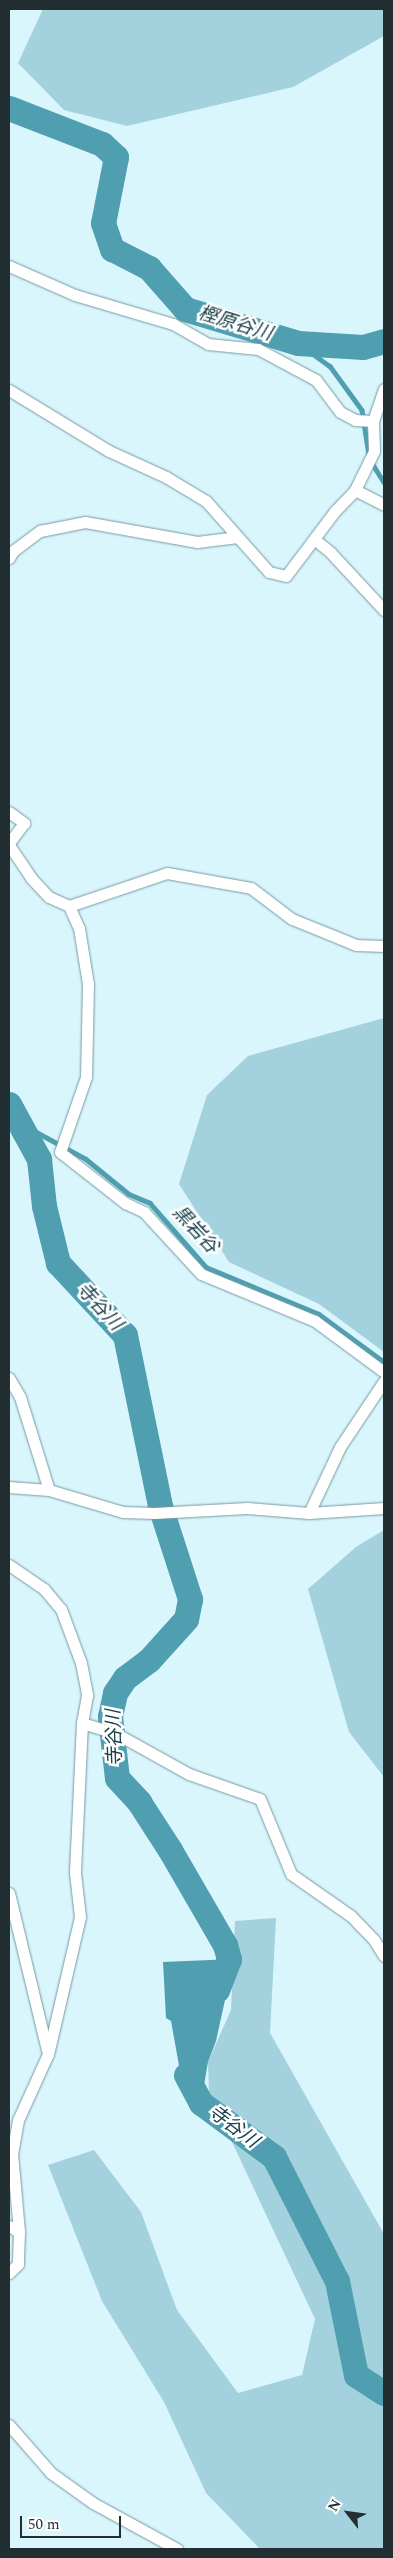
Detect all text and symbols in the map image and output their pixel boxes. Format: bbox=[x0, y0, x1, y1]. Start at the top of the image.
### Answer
water label: 樫原谷川 bbox=[195, 302, 275, 346]
water label: 黒岩谷 bbox=[167, 1201, 223, 1259]
water label: 寺谷川 bbox=[71, 1278, 127, 1336]
water label: 寺谷川 bbox=[103, 1709, 127, 1767]
water label: 寺谷川 bbox=[203, 2101, 263, 2153]
north arrow bbox=[323, 2488, 373, 2538]
text: N bbox=[323, 2495, 347, 2515]
scale bar bbox=[22, 2506, 124, 2538]
text: 50 m bbox=[28, 2513, 60, 2536]

